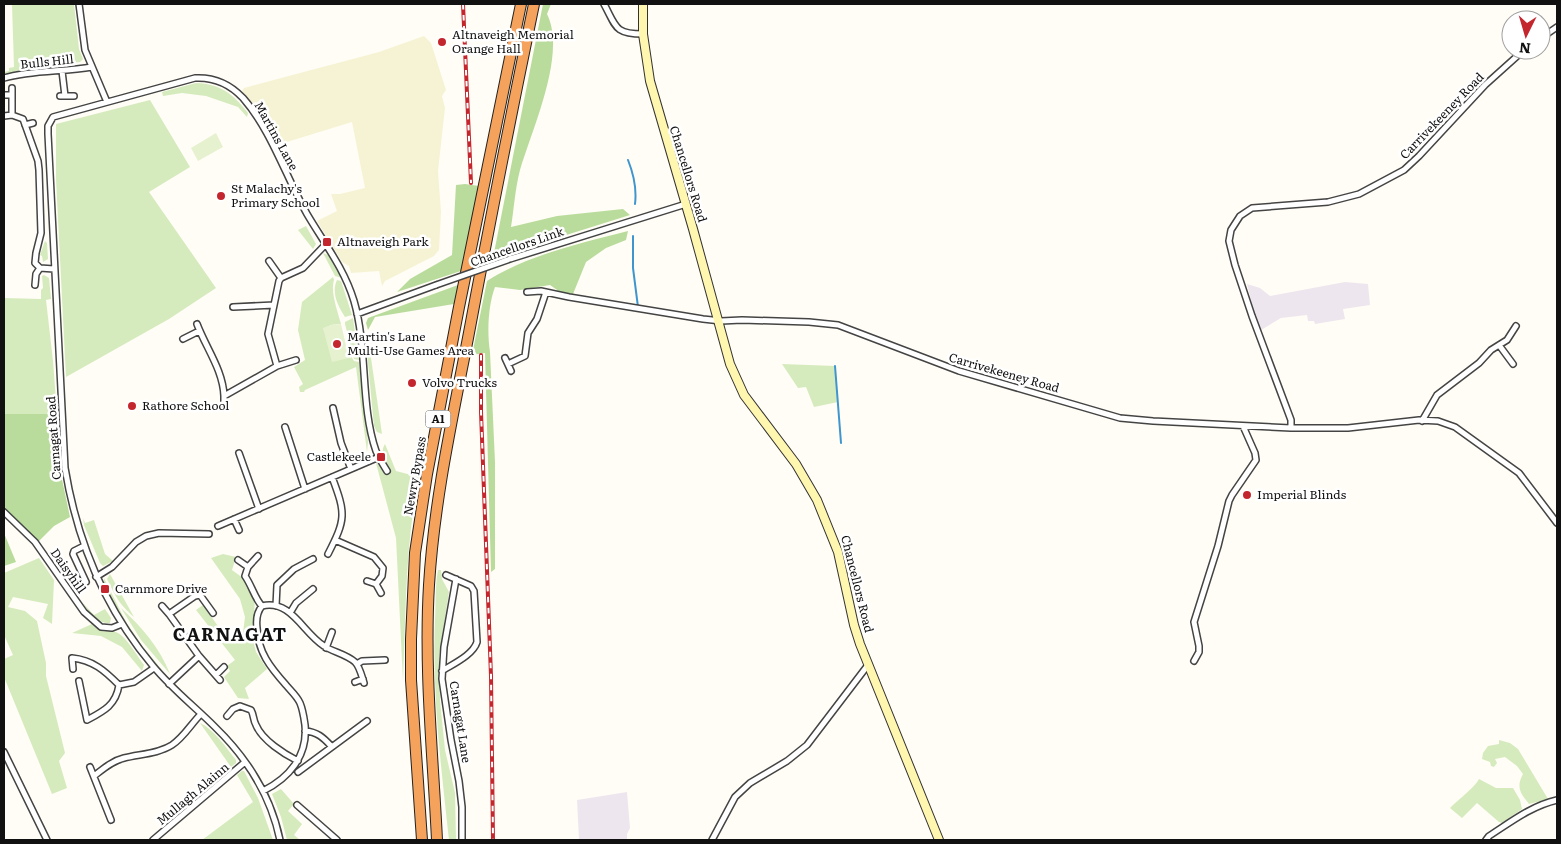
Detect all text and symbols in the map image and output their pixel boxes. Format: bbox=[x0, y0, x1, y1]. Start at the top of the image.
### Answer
north arrow bbox=[1501, 10, 1551, 60]
place label: Altnaveigh Memorial Orange Hall bbox=[452, 25, 574, 57]
marker: Altnaveigh Memorial Orange Hall bbox=[436, 36, 448, 48]
text: N bbox=[1518, 38, 1532, 59]
street label: Bulls Hill bbox=[19, 49, 74, 73]
street label: Carrivekeeney Road bbox=[1395, 67, 1488, 163]
street label: Martins Lane bbox=[250, 98, 303, 173]
street label: Chancellors Road bbox=[666, 123, 712, 225]
place label: St Malachy's Primary School bbox=[231, 179, 320, 211]
marker: St Malachy's Primary School bbox=[215, 190, 227, 202]
street label: Chancellors Link bbox=[468, 221, 566, 270]
place label: Altnaveigh Park bbox=[337, 232, 429, 250]
marker: Altnaveigh Park bbox=[321, 236, 333, 248]
place label: Martin's Lane Multi-Use Games Area bbox=[347, 327, 474, 359]
marker: Martin's Lane Multi-Use Games Area bbox=[331, 338, 343, 350]
street label: Carrivekeeney Road bbox=[947, 348, 1062, 397]
place label: Volvo Trucks bbox=[422, 373, 497, 391]
marker: Volvo Trucks bbox=[406, 377, 418, 389]
street label: Carnagat Road bbox=[41, 395, 65, 480]
place label: Rathore School bbox=[142, 396, 229, 414]
marker: Rathore School bbox=[126, 400, 138, 412]
road number: A1 bbox=[426, 410, 450, 428]
street label: Newry Bypass bbox=[398, 434, 430, 517]
place label: Castlekeele bbox=[307, 447, 371, 465]
marker: Castlekeele bbox=[375, 451, 387, 463]
place label: Imperial Blinds bbox=[1257, 485, 1347, 503]
marker: Imperial Blinds bbox=[1241, 489, 1253, 501]
street label: Chancellors Road bbox=[837, 533, 879, 635]
street label: Daisyhill bbox=[47, 544, 91, 597]
place label: Carnmore Drive bbox=[115, 579, 207, 597]
marker: Carnmore Drive bbox=[99, 583, 111, 595]
district label: CARNAGAT bbox=[173, 620, 287, 647]
street label: Carnagat Lane bbox=[446, 680, 476, 764]
street label: Mullagh Alainn bbox=[152, 758, 232, 829]

